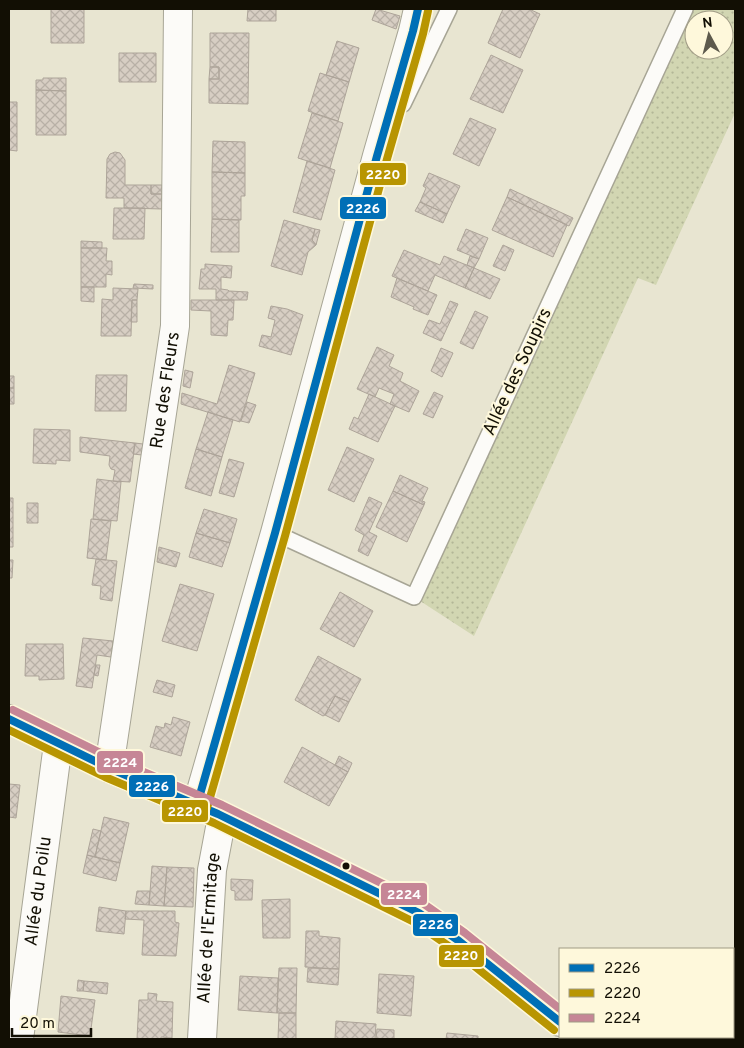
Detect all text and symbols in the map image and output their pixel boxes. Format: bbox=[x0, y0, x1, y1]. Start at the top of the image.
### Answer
north arrow bbox=[684, 10, 734, 60]
text: N bbox=[702, 15, 714, 33]
line badge: 2220 bbox=[359, 162, 407, 186]
text: 2220 bbox=[366, 167, 400, 184]
line badge: 2226 bbox=[339, 196, 387, 220]
text: 2226 bbox=[346, 201, 380, 218]
street label: Allée des Soupirs bbox=[478, 304, 558, 440]
street label: Rue des Fleurs bbox=[145, 330, 186, 450]
line badge: 2224 bbox=[96, 750, 144, 774]
text: 2224 bbox=[103, 755, 137, 772]
line badge: 2226 bbox=[128, 774, 176, 798]
text: 2226 bbox=[135, 779, 169, 796]
line badge: 2220 bbox=[161, 799, 209, 823]
text: 2220 bbox=[168, 804, 202, 821]
street label: Allée du Poilu bbox=[20, 835, 57, 948]
street label: Allée de l'Ermitage bbox=[193, 851, 227, 1004]
unlabelled marker bbox=[341, 861, 351, 871]
line badge: 2224 bbox=[380, 882, 428, 906]
text: 2224 bbox=[387, 887, 421, 904]
line badge: 2226 bbox=[412, 913, 459, 937]
text: 2226 bbox=[419, 917, 453, 934]
line badge: 2220 bbox=[438, 944, 485, 968]
text: 2220 bbox=[444, 948, 478, 965]
legend bbox=[559, 948, 734, 1038]
text: 2226 bbox=[604, 960, 641, 979]
text: 2220 bbox=[604, 985, 641, 1004]
scale bar bbox=[12, 1006, 91, 1038]
text: 2224 bbox=[604, 1010, 641, 1029]
text: 20 m bbox=[20, 1015, 55, 1034]

